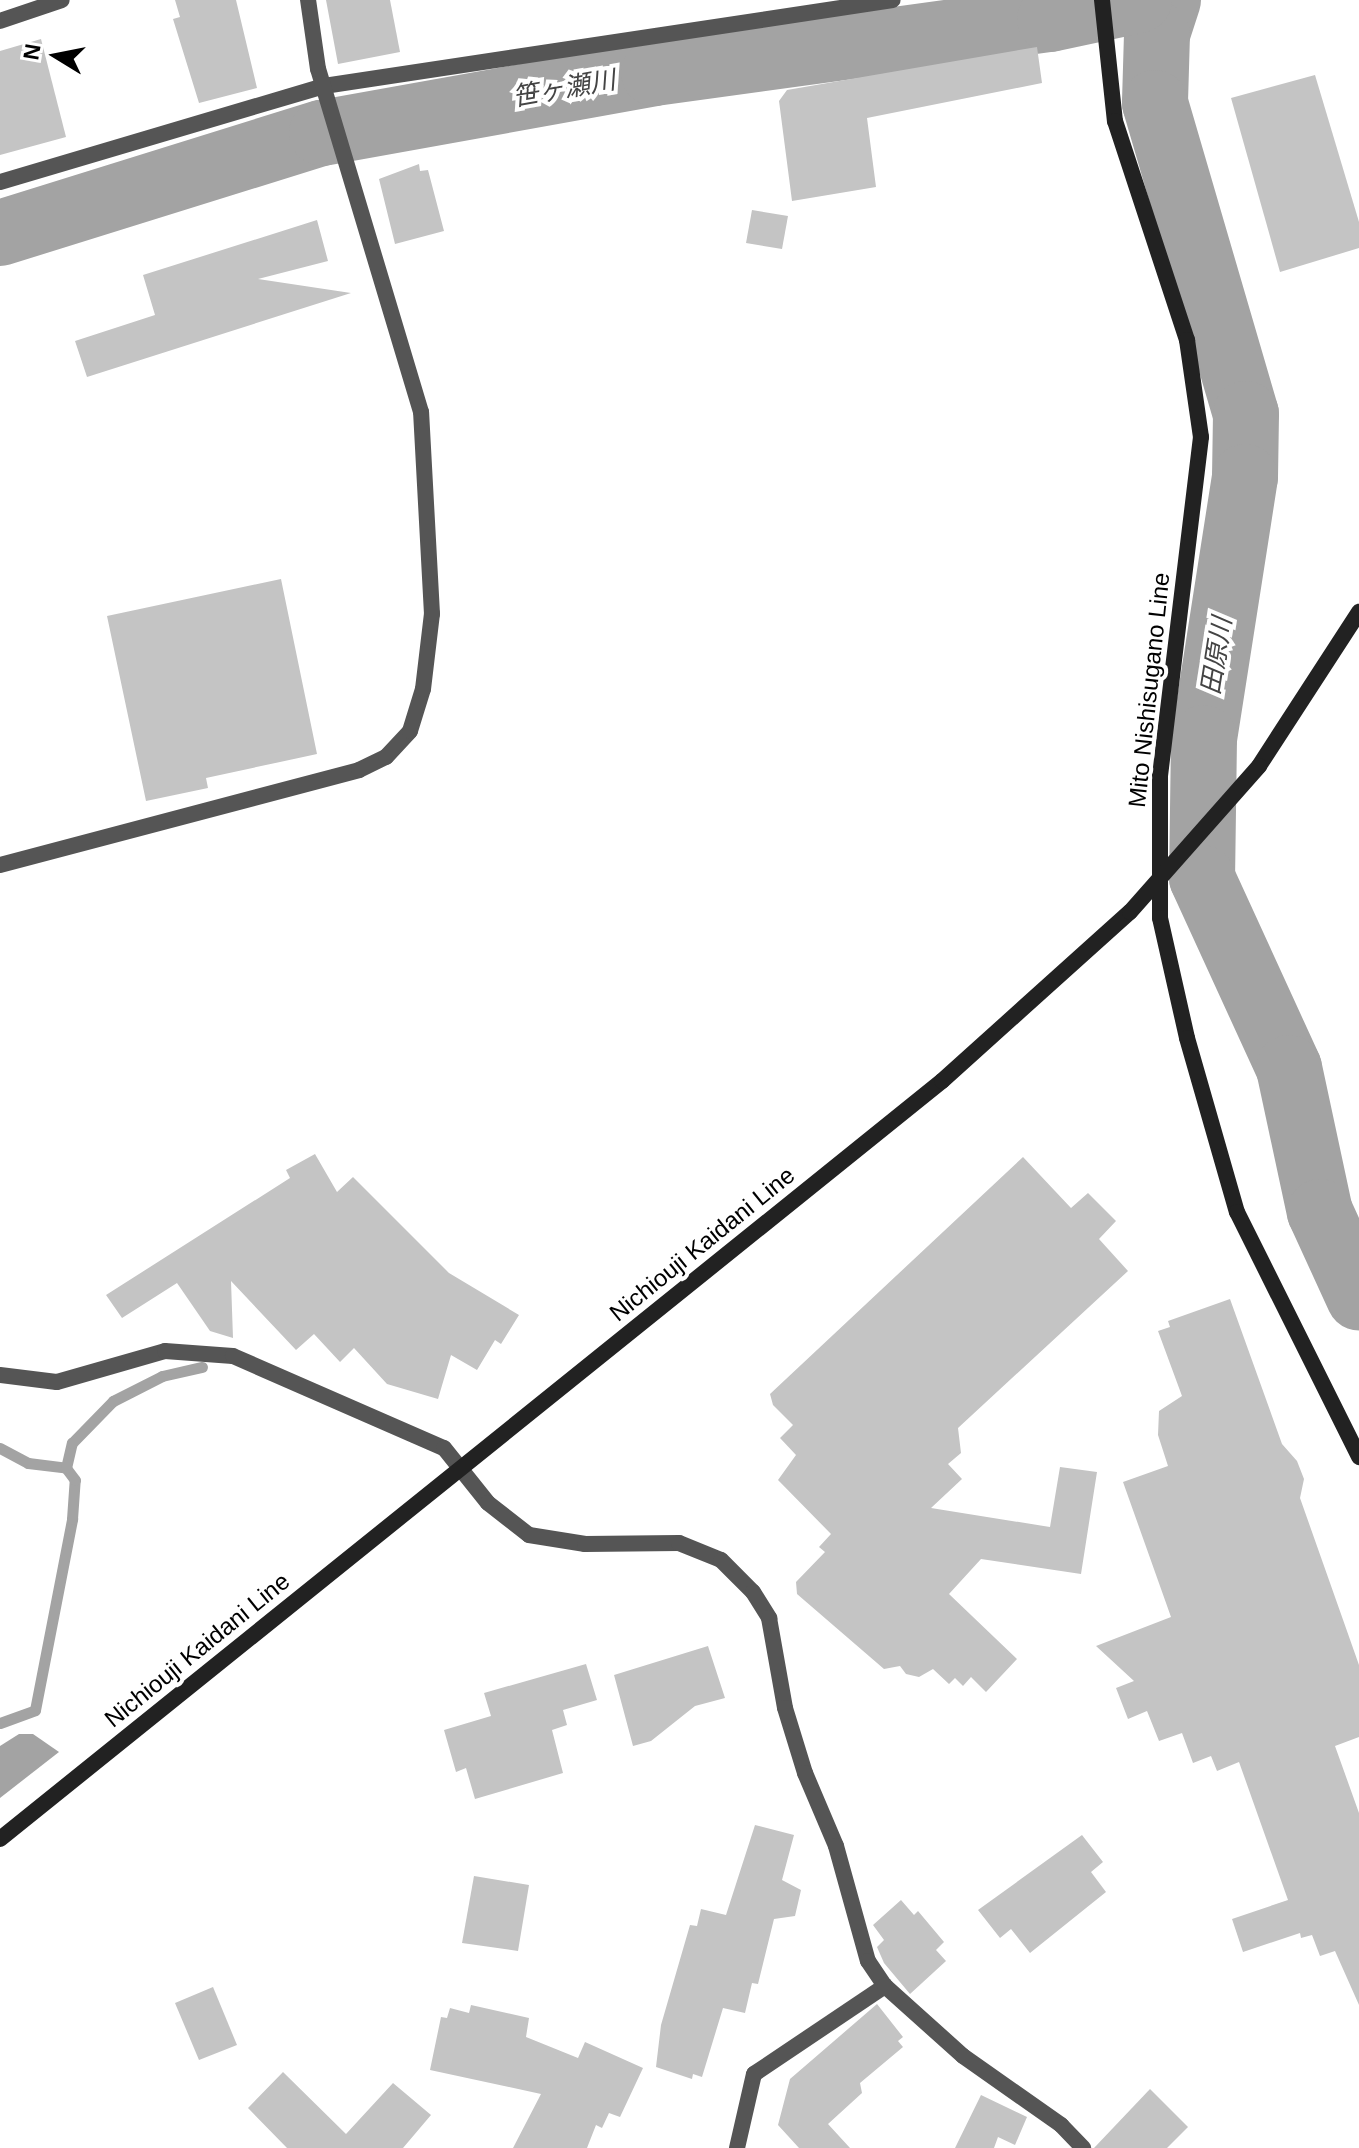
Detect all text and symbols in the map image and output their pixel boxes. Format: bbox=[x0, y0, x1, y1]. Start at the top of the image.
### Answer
north arrow bbox=[16, 16, 96, 96]
text: N bbox=[18, 42, 46, 62]
water label: 笹ヶ瀬川 bbox=[510, 65, 618, 113]
street label: Mito Nishisugano Line bbox=[1122, 571, 1176, 809]
water label: 田原川 bbox=[1195, 615, 1239, 697]
street label: Nichiouji Kaidani Line bbox=[604, 1161, 800, 1327]
street label: Nichiouji Kaidani Line bbox=[99, 1567, 295, 1733]

